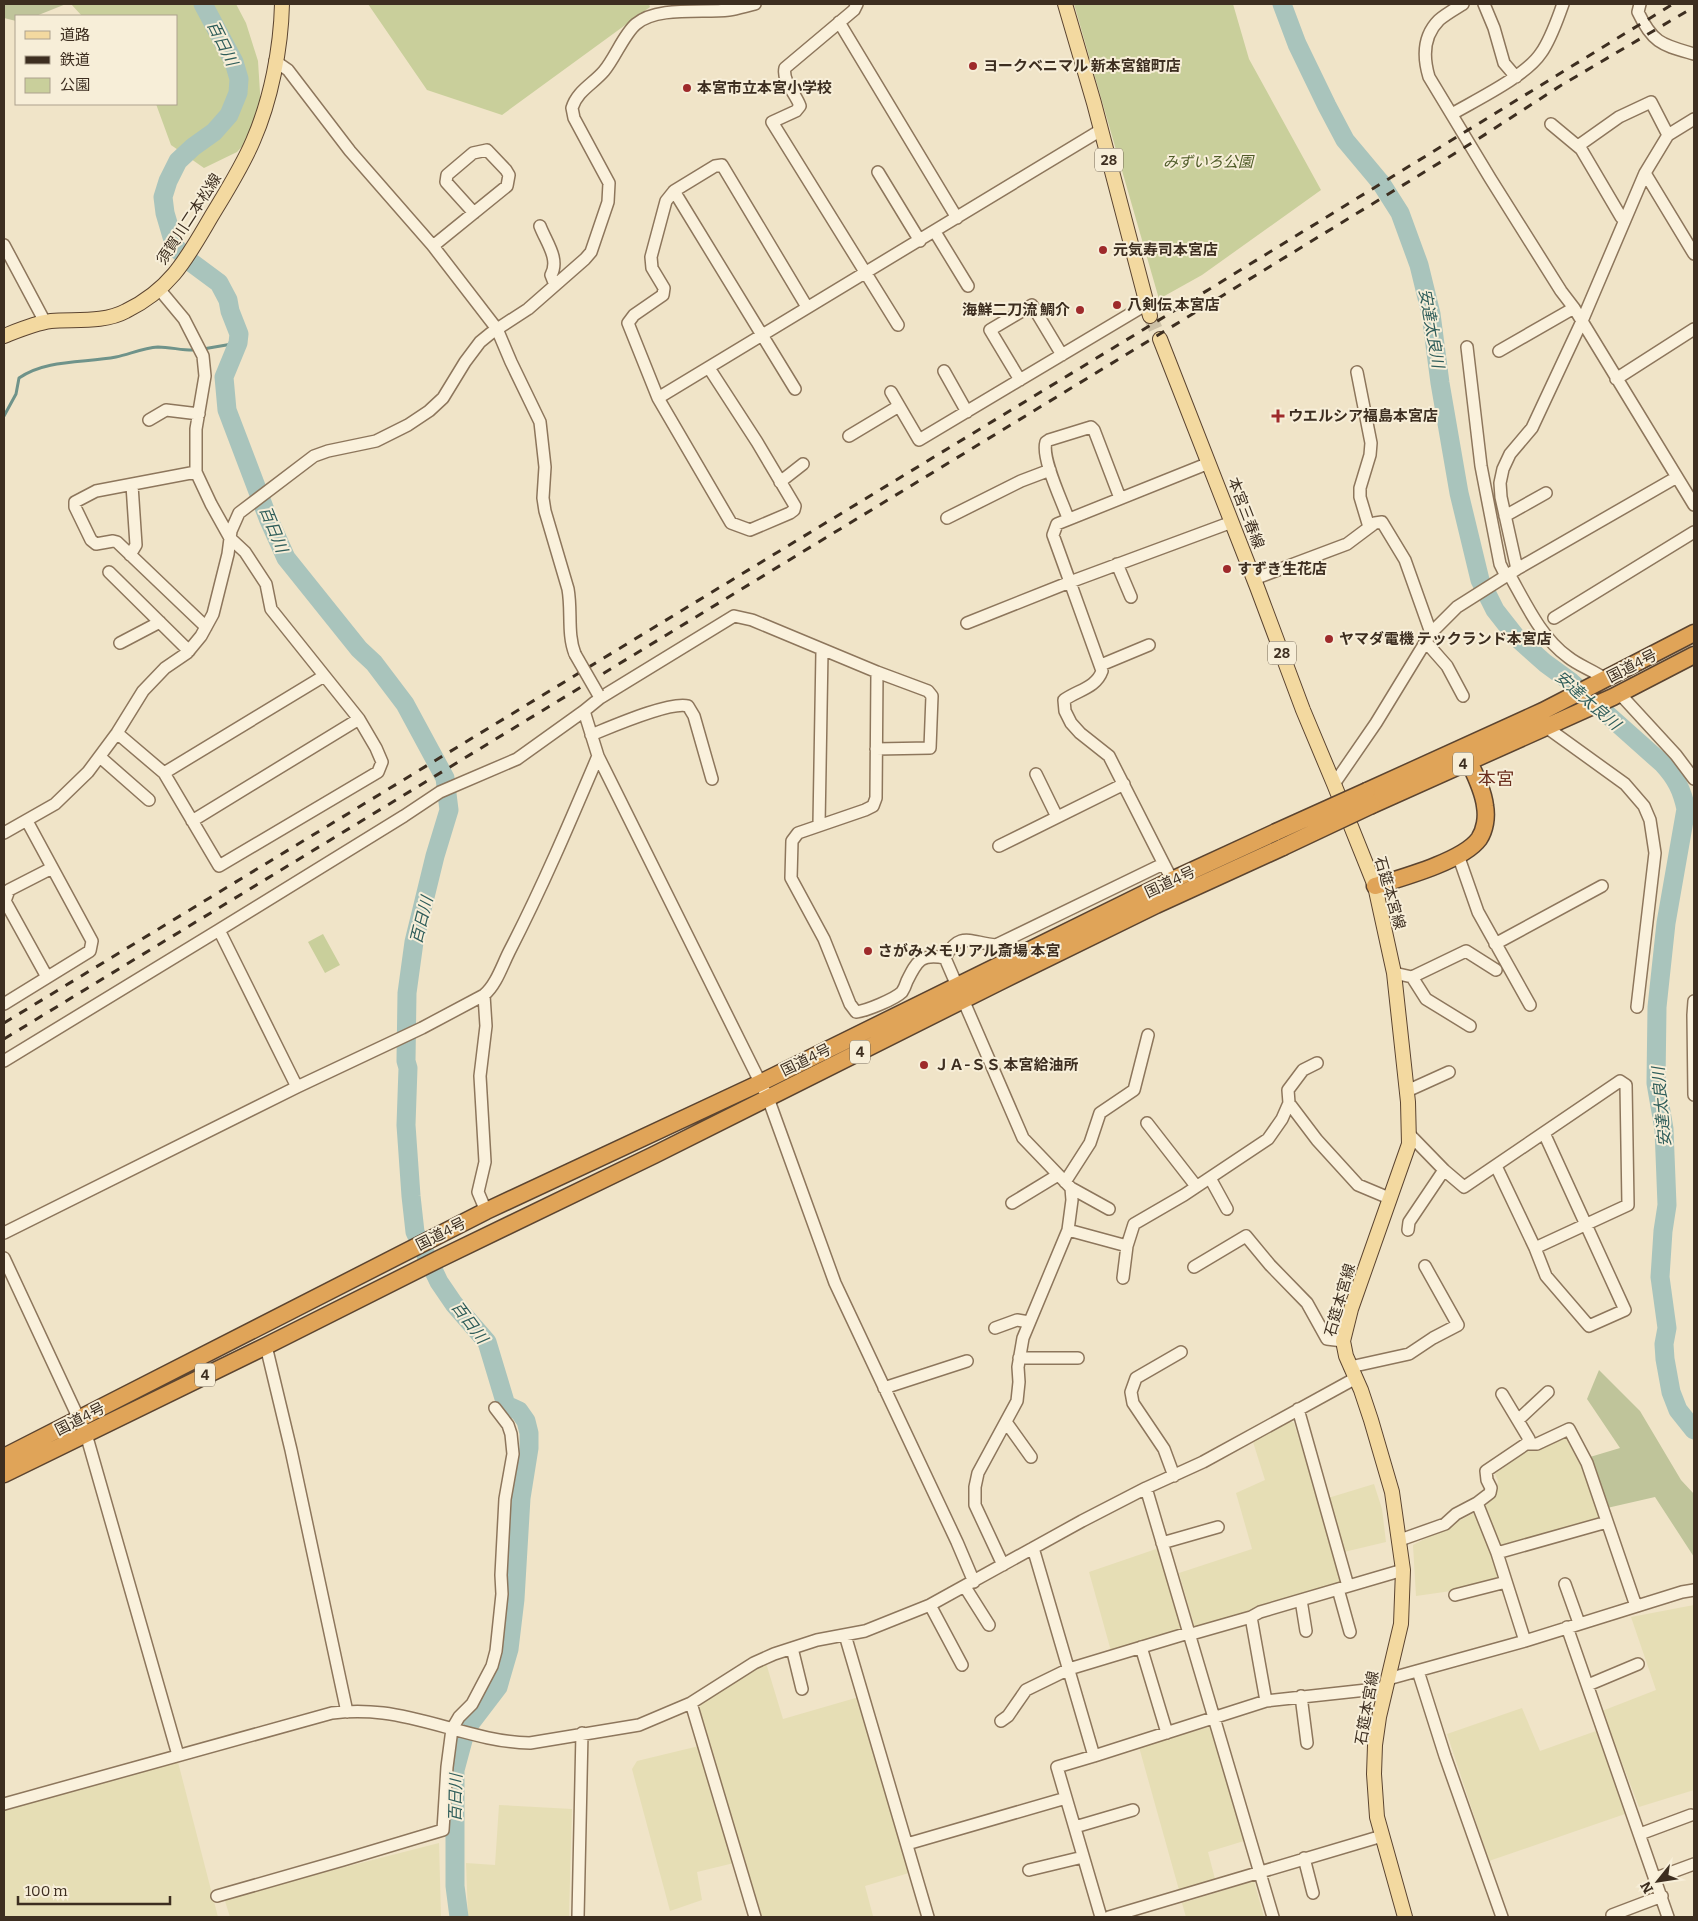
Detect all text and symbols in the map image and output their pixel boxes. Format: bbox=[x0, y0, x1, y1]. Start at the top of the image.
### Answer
legend bbox=[15, 15, 178, 105]
water label: 百日川 bbox=[203, 17, 242, 71]
text: 道路 bbox=[60, 26, 90, 44]
text: 鉄道 bbox=[60, 51, 90, 69]
place label: ヨークベニマル 新本宮舘町店 bbox=[983, 57, 1181, 75]
marker: ヨークベニマル 新本宮舘町店 bbox=[967, 60, 979, 72]
text: 公園 bbox=[60, 76, 90, 94]
place label: 本宮市立本宮小学校 bbox=[697, 79, 832, 97]
marker: 本宮市立本宮小学校 bbox=[681, 82, 693, 94]
road number: 28 bbox=[1095, 148, 1123, 172]
park label: みずいろ公園 bbox=[1163, 153, 1255, 171]
street label: 須賀川二本松線 bbox=[153, 170, 225, 268]
place label: 元気寿司本宮店 bbox=[1113, 241, 1218, 259]
marker: 元気寿司本宮店 bbox=[1097, 244, 1109, 256]
water label: 安達太良川 bbox=[1415, 287, 1448, 371]
place label: 八剣伝 本宮店 bbox=[1127, 296, 1220, 314]
marker: 八剣伝 本宮店 bbox=[1111, 299, 1123, 311]
place label: 海鮮二刀流 鯛介 bbox=[962, 301, 1070, 319]
marker: 海鮮二刀流 鯛介 bbox=[1074, 304, 1086, 316]
place label: ウエルシア福島本宮店 bbox=[1288, 407, 1438, 425]
marker: ウエルシア福島本宮店 bbox=[1272, 410, 1284, 422]
street label: 本宮三春線 bbox=[1224, 475, 1268, 551]
water label: 百日川 bbox=[256, 503, 292, 557]
place label: すずき生花店 bbox=[1237, 560, 1327, 578]
marker: すずき生花店 bbox=[1221, 563, 1233, 575]
place label: ヤマダ電機 テックランド本宮店 bbox=[1339, 630, 1552, 648]
marker: ヤマダ電機 テックランド本宮店 bbox=[1323, 633, 1335, 645]
road number: 28 bbox=[1268, 641, 1296, 664]
street label: 国道4号 bbox=[1604, 646, 1660, 686]
water label: 安達太良川 bbox=[1551, 667, 1626, 735]
road number: 4 bbox=[1453, 752, 1473, 776]
district label: 本宮 bbox=[1478, 768, 1514, 790]
street label: 石筵本宮線 bbox=[1371, 854, 1409, 932]
street label: 国道4号 bbox=[1142, 862, 1198, 902]
water label: 百日川 bbox=[406, 893, 437, 946]
place label: さがみメモリアル斎場 本宮 bbox=[878, 942, 1061, 960]
marker: さがみメモリアル斎場 本宮 bbox=[862, 945, 874, 957]
street label: 国道4号 bbox=[778, 1040, 834, 1080]
road number: 4 bbox=[850, 1040, 870, 1064]
place label: ＪＡ-ＳＳ 本宮給油所 bbox=[934, 1056, 1078, 1074]
marker: ＪＡ-ＳＳ 本宮給油所 bbox=[918, 1059, 930, 1071]
water label: 安達太良川 bbox=[1648, 1064, 1674, 1148]
street label: 国道4号 bbox=[413, 1214, 469, 1254]
street label: 石筵本宮線 bbox=[1321, 1261, 1359, 1339]
water label: 百日川 bbox=[448, 1297, 493, 1349]
road number: 4 bbox=[195, 1364, 215, 1386]
street label: 国道4号 bbox=[52, 1399, 108, 1439]
street label: 石筵本宮線 bbox=[1352, 1669, 1382, 1747]
water label: 百日川 bbox=[446, 1772, 465, 1822]
north arrow bbox=[1633, 1856, 1683, 1906]
scale bar bbox=[18, 1874, 170, 1906]
text: N bbox=[1637, 1878, 1657, 1896]
text: 100 m bbox=[25, 1882, 68, 1900]

